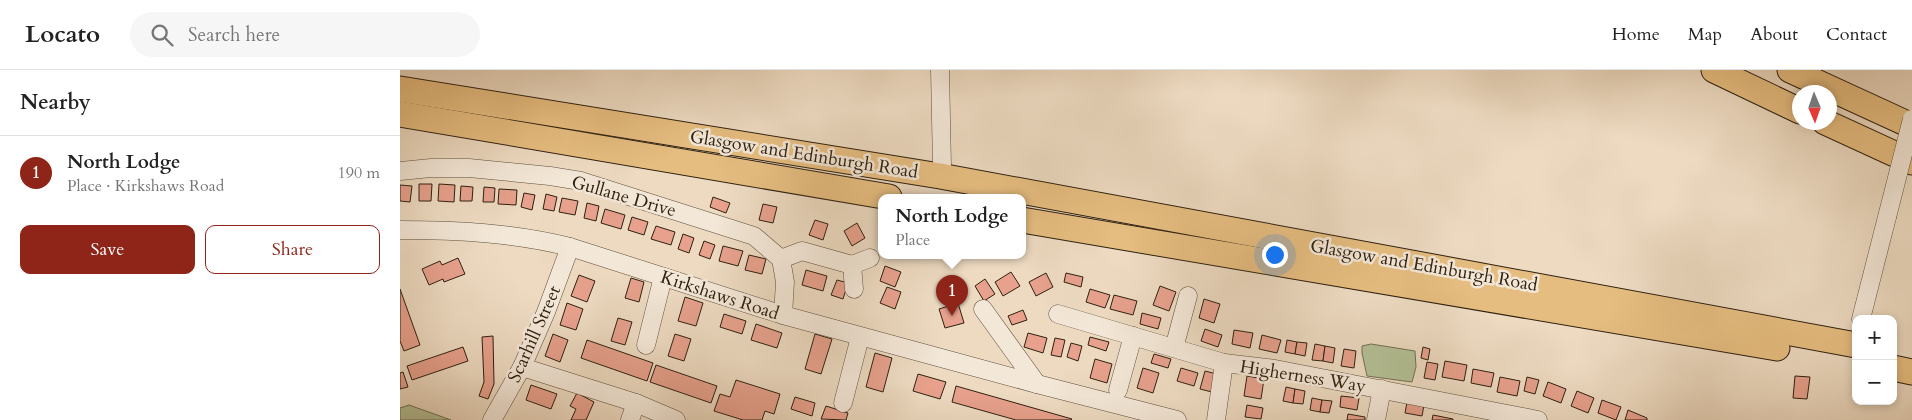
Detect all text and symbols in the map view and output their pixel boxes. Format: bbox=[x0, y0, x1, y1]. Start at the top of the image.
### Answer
search box bbox=[130, 12, 480, 57]
text: Locato bbox=[25, 18, 100, 51]
icon: search bbox=[148, 21, 176, 49]
text: Search here bbox=[188, 22, 280, 48]
text: Home bbox=[1612, 22, 1660, 47]
text: Map bbox=[1688, 22, 1722, 47]
text: About bbox=[1750, 22, 1798, 47]
text: Contact bbox=[1826, 22, 1887, 47]
north arrow bbox=[1792, 85, 1837, 130]
text: Nearby bbox=[20, 88, 91, 117]
street label: Glasgow and Edinburgh Road bbox=[688, 124, 920, 185]
text: North Lodge bbox=[67, 149, 180, 175]
text: 1 bbox=[32, 162, 40, 184]
text: 190 m bbox=[338, 162, 380, 184]
street label: Gullane Drive bbox=[569, 170, 679, 223]
text: Place · Kirkshaws Road bbox=[67, 175, 224, 197]
popup bbox=[878, 194, 1026, 259]
text: North Lodge bbox=[895, 203, 1009, 229]
button: Save bbox=[20, 225, 195, 274]
button: Share bbox=[205, 225, 380, 274]
text: Place bbox=[895, 229, 930, 251]
street label: Glasgow and Edinburgh Road bbox=[1308, 233, 1540, 298]
your location bbox=[1262, 242, 1288, 268]
street label: Kirkshaws Road bbox=[657, 265, 783, 327]
pin: 1 bbox=[936, 275, 968, 316]
street label: Scarhill Street bbox=[502, 281, 567, 387]
map controls bbox=[1852, 315, 1897, 405]
button: + bbox=[1852, 315, 1897, 360]
street label: Higherness Way bbox=[1238, 354, 1368, 399]
button: − bbox=[1852, 360, 1897, 405]

